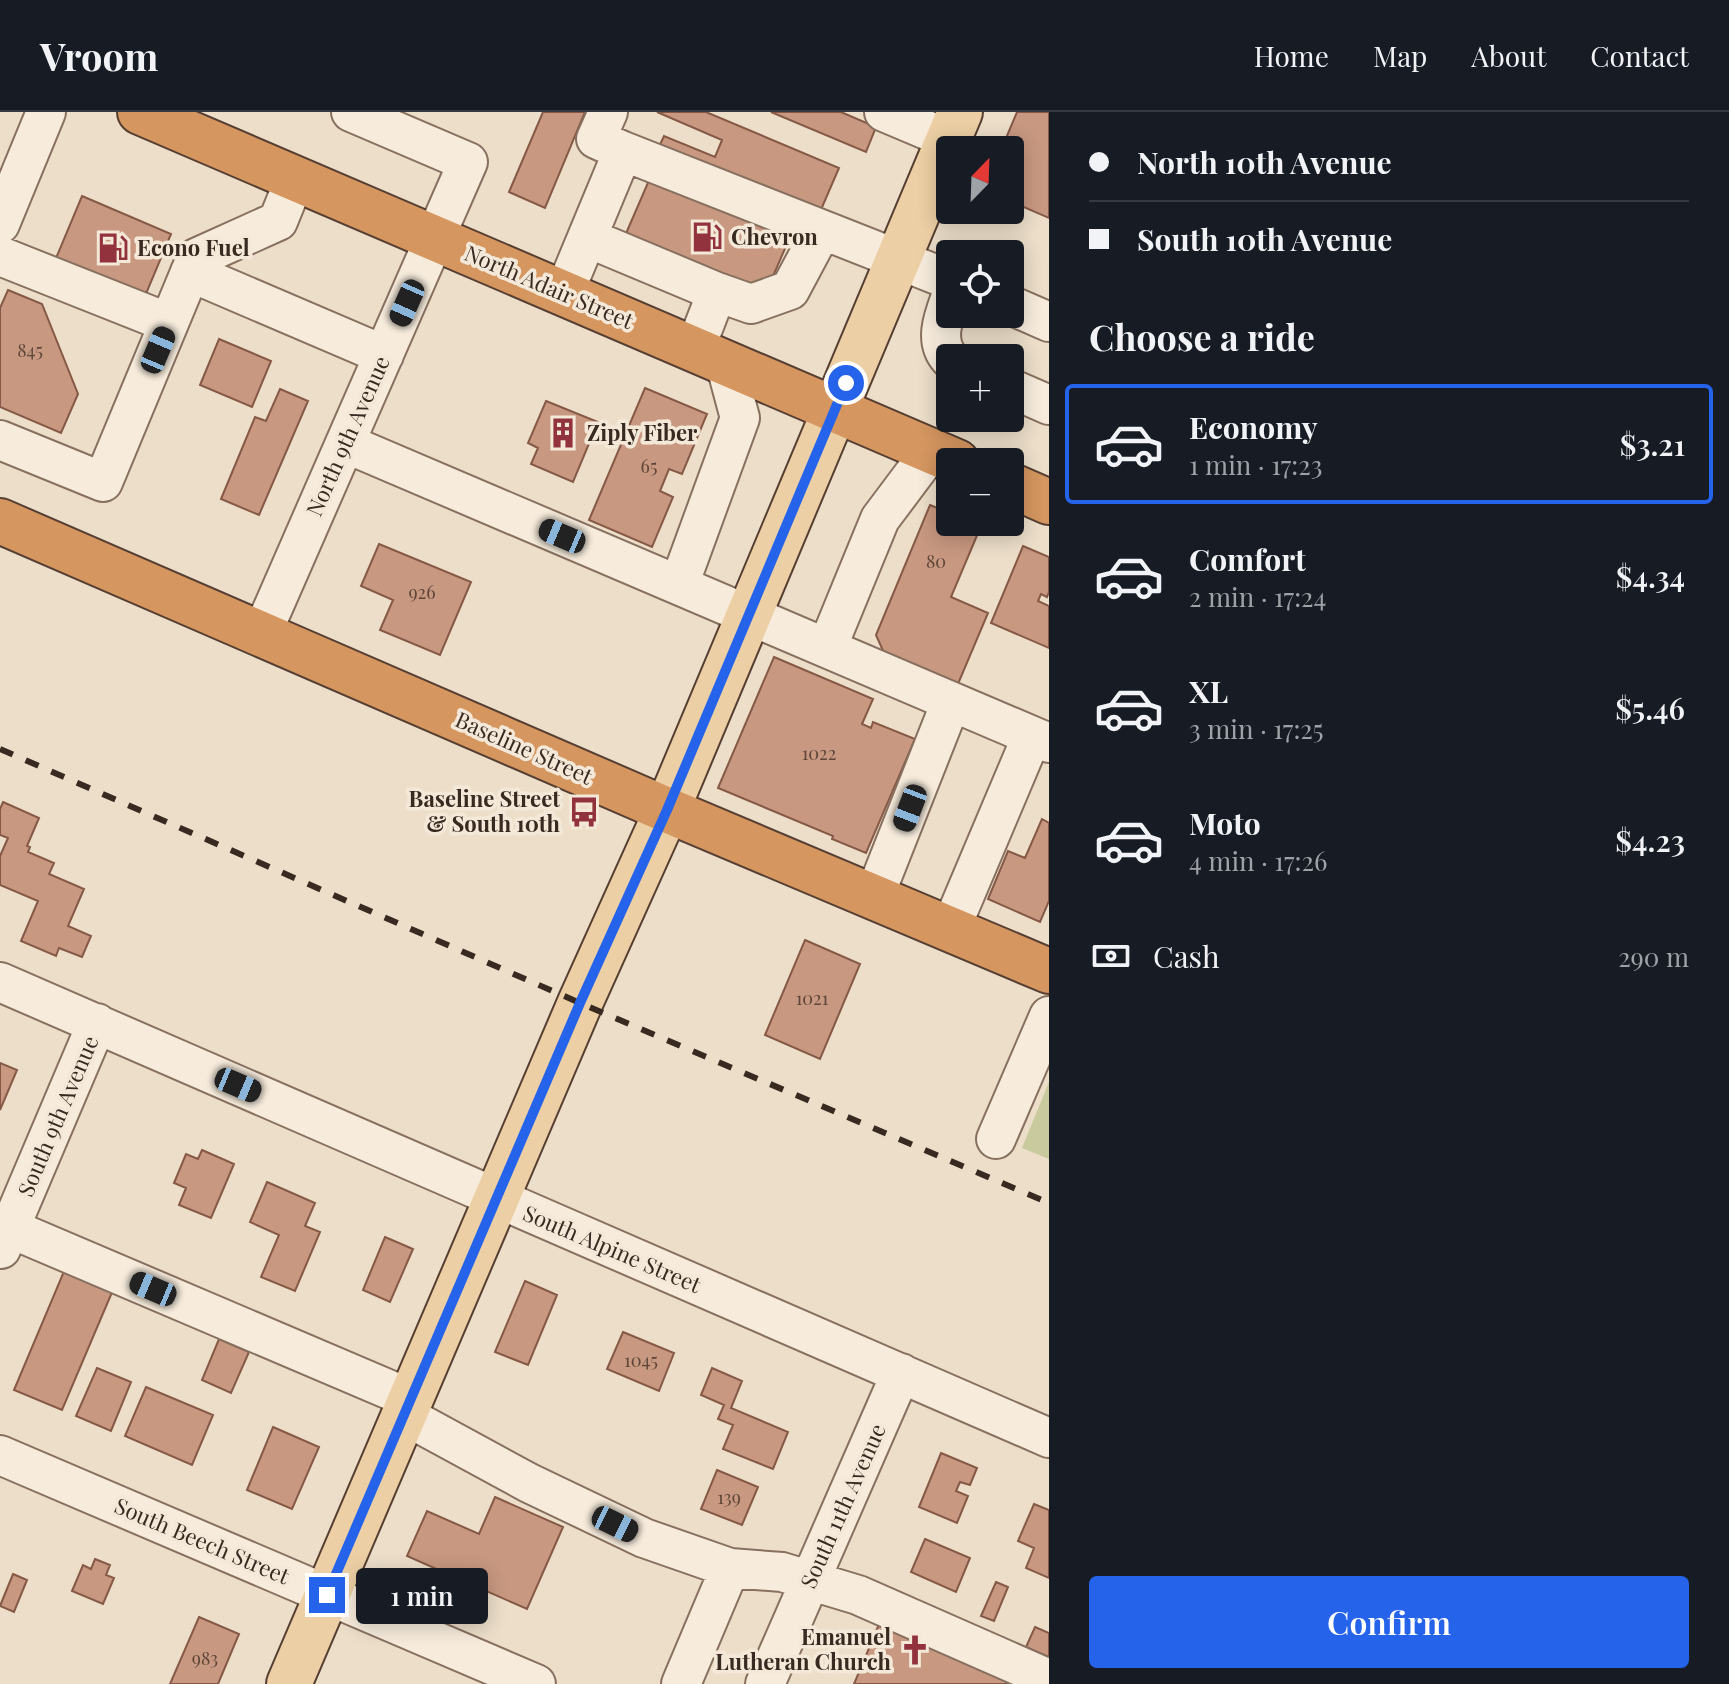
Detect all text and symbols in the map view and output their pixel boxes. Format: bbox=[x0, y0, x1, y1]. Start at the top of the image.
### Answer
text: Vroom bbox=[40, 30, 158, 81]
text: Home bbox=[1254, 37, 1329, 74]
text: Map bbox=[1373, 37, 1427, 74]
text: About bbox=[1471, 37, 1546, 74]
text: Contact bbox=[1590, 37, 1689, 74]
north arrow bbox=[936, 136, 1024, 224]
map controls bbox=[936, 136, 1024, 536]
text: North 10th Avenue bbox=[1137, 142, 1392, 182]
text: South 10th Avenue bbox=[1137, 219, 1392, 259]
fuel station icon: Chevron bbox=[690, 220, 724, 254]
place label: Chevron bbox=[731, 221, 818, 251]
fuel station icon: Econo Fuel bbox=[96, 231, 130, 265]
place label: Econo Fuel bbox=[137, 232, 250, 262]
street label: North Adair Street bbox=[461, 237, 639, 336]
button: locate bbox=[936, 240, 1024, 328]
car bbox=[386, 276, 428, 330]
text: Choose a ride bbox=[1089, 312, 1315, 360]
car bbox=[138, 323, 178, 377]
house number: 845 bbox=[17, 338, 43, 362]
button: + bbox=[936, 344, 1024, 432]
street label: North 9th Avenue bbox=[298, 351, 396, 520]
route start bbox=[828, 365, 864, 401]
text: Economy bbox=[1189, 407, 1318, 447]
icon: car bbox=[1093, 408, 1165, 480]
building icon: Ziply Fiber bbox=[546, 416, 580, 450]
place label: Ziply Fiber bbox=[587, 417, 698, 447]
text: $3.21 bbox=[1620, 424, 1685, 464]
text: 1 min · 17:23 bbox=[1189, 447, 1322, 482]
button: − bbox=[936, 448, 1024, 536]
house number: 65 bbox=[641, 454, 657, 478]
car bbox=[535, 516, 589, 556]
text: Comfort bbox=[1189, 539, 1306, 579]
icon: car bbox=[1093, 540, 1165, 612]
house number: 80 bbox=[926, 549, 946, 573]
text: $4.34 bbox=[1616, 556, 1685, 596]
text: 2 min · 17:24 bbox=[1189, 579, 1326, 614]
house number: 926 bbox=[408, 580, 436, 604]
text: XL bbox=[1189, 671, 1228, 711]
icon: car bbox=[1093, 672, 1165, 744]
text: $5.46 bbox=[1615, 688, 1685, 728]
street label: Baseline Street bbox=[451, 703, 599, 791]
text: 3 min · 17:25 bbox=[1189, 711, 1324, 746]
house number: 1022 bbox=[802, 741, 836, 765]
car bbox=[890, 781, 930, 835]
place label: Baseline Street & South 10th bbox=[409, 783, 561, 838]
bus stop icon: Baseline Street & South 10th bbox=[567, 795, 601, 829]
text: Moto bbox=[1189, 803, 1261, 843]
icon: car bbox=[1093, 804, 1165, 876]
text: $4.23 bbox=[1615, 820, 1685, 860]
text: 4 min · 17:26 bbox=[1189, 843, 1327, 878]
icon: cash bbox=[1089, 934, 1133, 978]
text: Cash bbox=[1153, 936, 1220, 976]
text: 290 m bbox=[1618, 939, 1689, 974]
house number: 1021 bbox=[796, 986, 829, 1010]
street label: South 9th Avenue bbox=[10, 1030, 105, 1201]
car bbox=[211, 1065, 265, 1105]
street label: South Alpine Street bbox=[519, 1197, 707, 1300]
car bbox=[126, 1269, 180, 1309]
house number: 1045 bbox=[624, 1348, 658, 1372]
street label: South 11th Avenue bbox=[792, 1419, 892, 1593]
house number: 139 bbox=[717, 1485, 741, 1509]
street label: South Beech Street bbox=[110, 1490, 295, 1591]
car bbox=[588, 1503, 642, 1545]
callout: 1 min bbox=[355, 1567, 487, 1623]
button: Confirm bbox=[1089, 1576, 1689, 1668]
route end bbox=[309, 1577, 345, 1613]
text: 1 min bbox=[390, 1578, 454, 1613]
place label: Emanuel Lutheran Church bbox=[715, 1621, 892, 1676]
church icon: Emanuel Lutheran Church bbox=[898, 1633, 932, 1667]
house number: 983 bbox=[192, 1646, 218, 1670]

